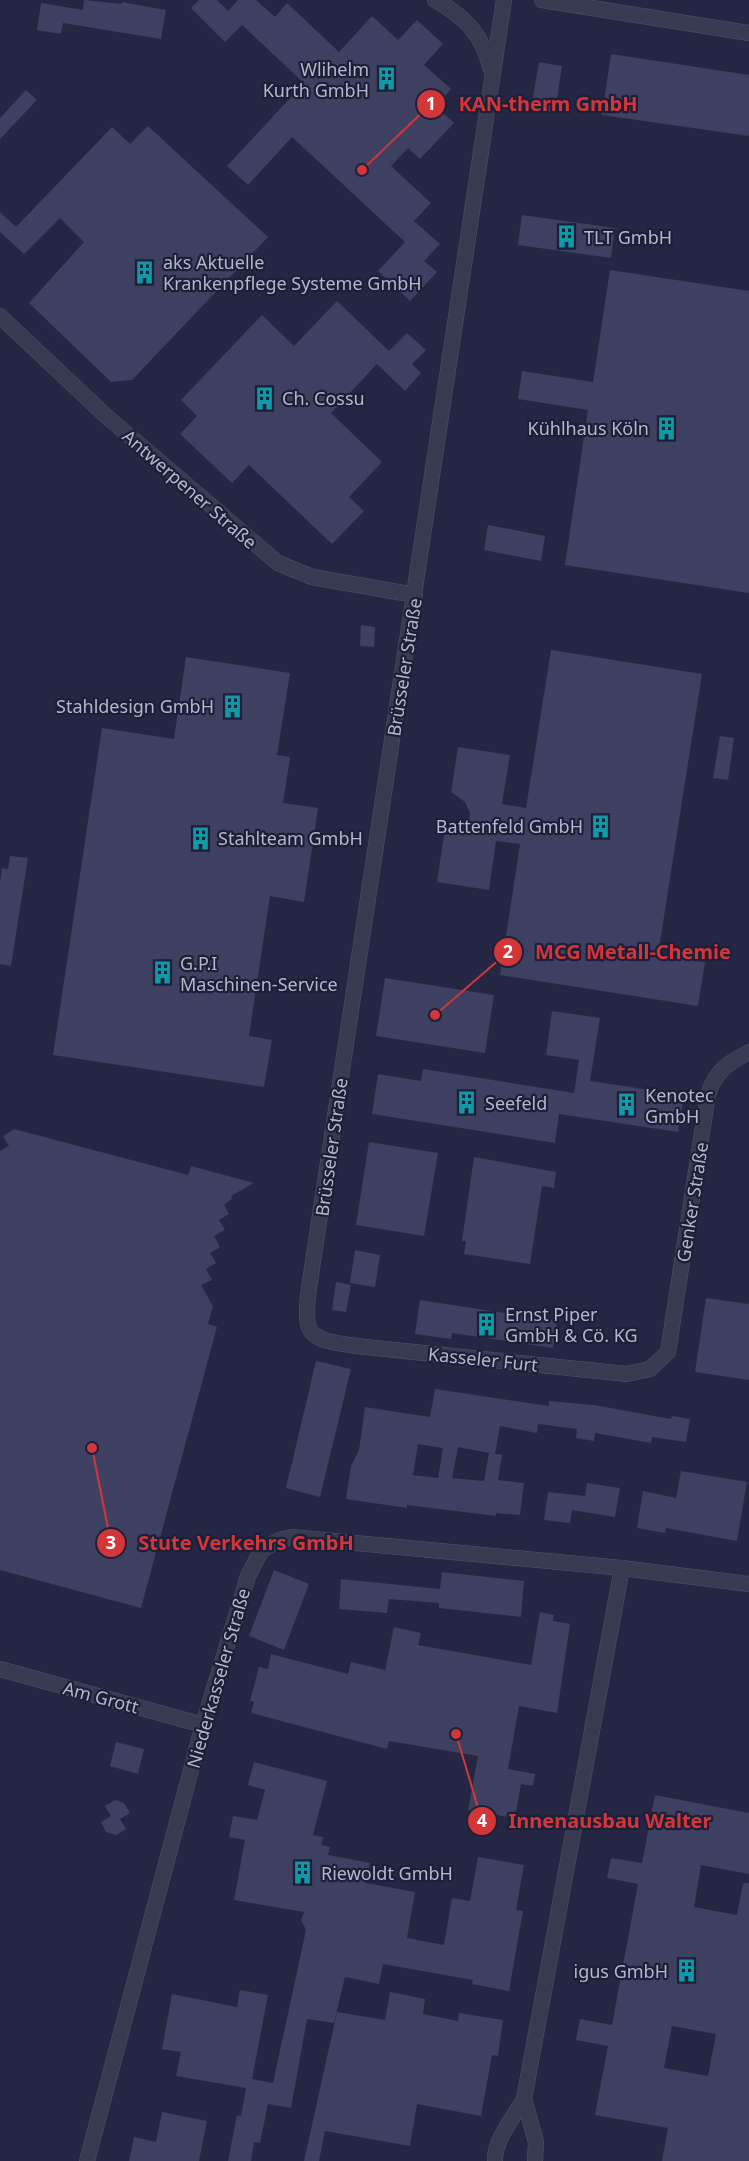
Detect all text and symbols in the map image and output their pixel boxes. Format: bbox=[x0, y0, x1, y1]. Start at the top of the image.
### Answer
place label: Wlihelm Kurth GmbH bbox=[263, 57, 369, 102]
building icon: Wlihelm Kurth GmbH bbox=[374, 66, 400, 92]
callout: KAN-therm GmbH bbox=[416, 85, 649, 123]
text: KAN-therm GmbH bbox=[459, 90, 637, 117]
text: 1 bbox=[426, 91, 436, 115]
building icon: TLT GmbH bbox=[553, 224, 579, 250]
place label: TLT GmbH bbox=[584, 225, 672, 249]
place label: aks Aktuelle Krankenpflege Systeme GmbH bbox=[163, 250, 422, 295]
building icon: aks Aktuelle Krankenpflege Systeme GmbH bbox=[132, 259, 158, 285]
building icon: Ch. Cossu bbox=[251, 385, 277, 411]
place label: Ch. Cossu bbox=[282, 386, 365, 410]
building icon: Kühlhaus Köln bbox=[654, 415, 680, 441]
place label: Kühlhaus Köln bbox=[528, 416, 649, 440]
street label: Antwerpener Straße bbox=[118, 424, 262, 554]
street label: Brüsseler Straße bbox=[381, 596, 427, 738]
building icon: Stahldesign GmbH bbox=[219, 693, 245, 719]
place label: Stahldesign GmbH bbox=[56, 694, 214, 718]
building icon: Battenfeld GmbH bbox=[588, 813, 614, 839]
place label: Battenfeld GmbH bbox=[436, 814, 583, 838]
building icon: Stahlteam GmbH bbox=[187, 825, 213, 851]
place label: Stahlteam GmbH bbox=[218, 826, 363, 850]
callout: MCG Metall-Chemie bbox=[493, 933, 743, 971]
text: MCG Metall-Chemie bbox=[535, 938, 731, 965]
text: 2 bbox=[503, 939, 513, 963]
place label: G.P.I Maschinen-Service bbox=[180, 951, 338, 996]
building icon: G.P.I Maschinen-Service bbox=[149, 960, 175, 986]
street label: Brüsseler Straße bbox=[309, 1076, 353, 1218]
place label: Kenotec GmbH bbox=[645, 1083, 714, 1128]
building icon: Seefeld bbox=[454, 1090, 480, 1116]
place label: Seefeld bbox=[485, 1091, 547, 1115]
building icon: Kenotec GmbH bbox=[614, 1092, 640, 1118]
street label: Genker Straße bbox=[671, 1140, 713, 1264]
place label: Ernst Piper GmbH & Cö. KG bbox=[505, 1302, 638, 1347]
building icon: Ernst Piper GmbH & Cö. KG bbox=[474, 1311, 500, 1337]
street label: Kasseler Furt bbox=[427, 1341, 539, 1377]
callout: Stute Verkehrs GmbH bbox=[96, 1524, 366, 1562]
text: Stute Verkehrs GmbH bbox=[138, 1529, 354, 1556]
text: 3 bbox=[106, 1530, 116, 1554]
street label: Niederkasseler Straße bbox=[181, 1585, 255, 1771]
street label: Am Grott bbox=[61, 1675, 142, 1719]
callout: Innenausbau Walter bbox=[467, 1802, 724, 1840]
text: Innenausbau Walter bbox=[509, 1807, 712, 1834]
text: 4 bbox=[477, 1808, 487, 1832]
building icon: Riewoldt GmbH bbox=[290, 1860, 316, 1886]
place label: Riewoldt GmbH bbox=[321, 1861, 453, 1885]
building icon: igus GmbH bbox=[673, 1958, 699, 1984]
place label: igus GmbH bbox=[574, 1959, 668, 1983]

